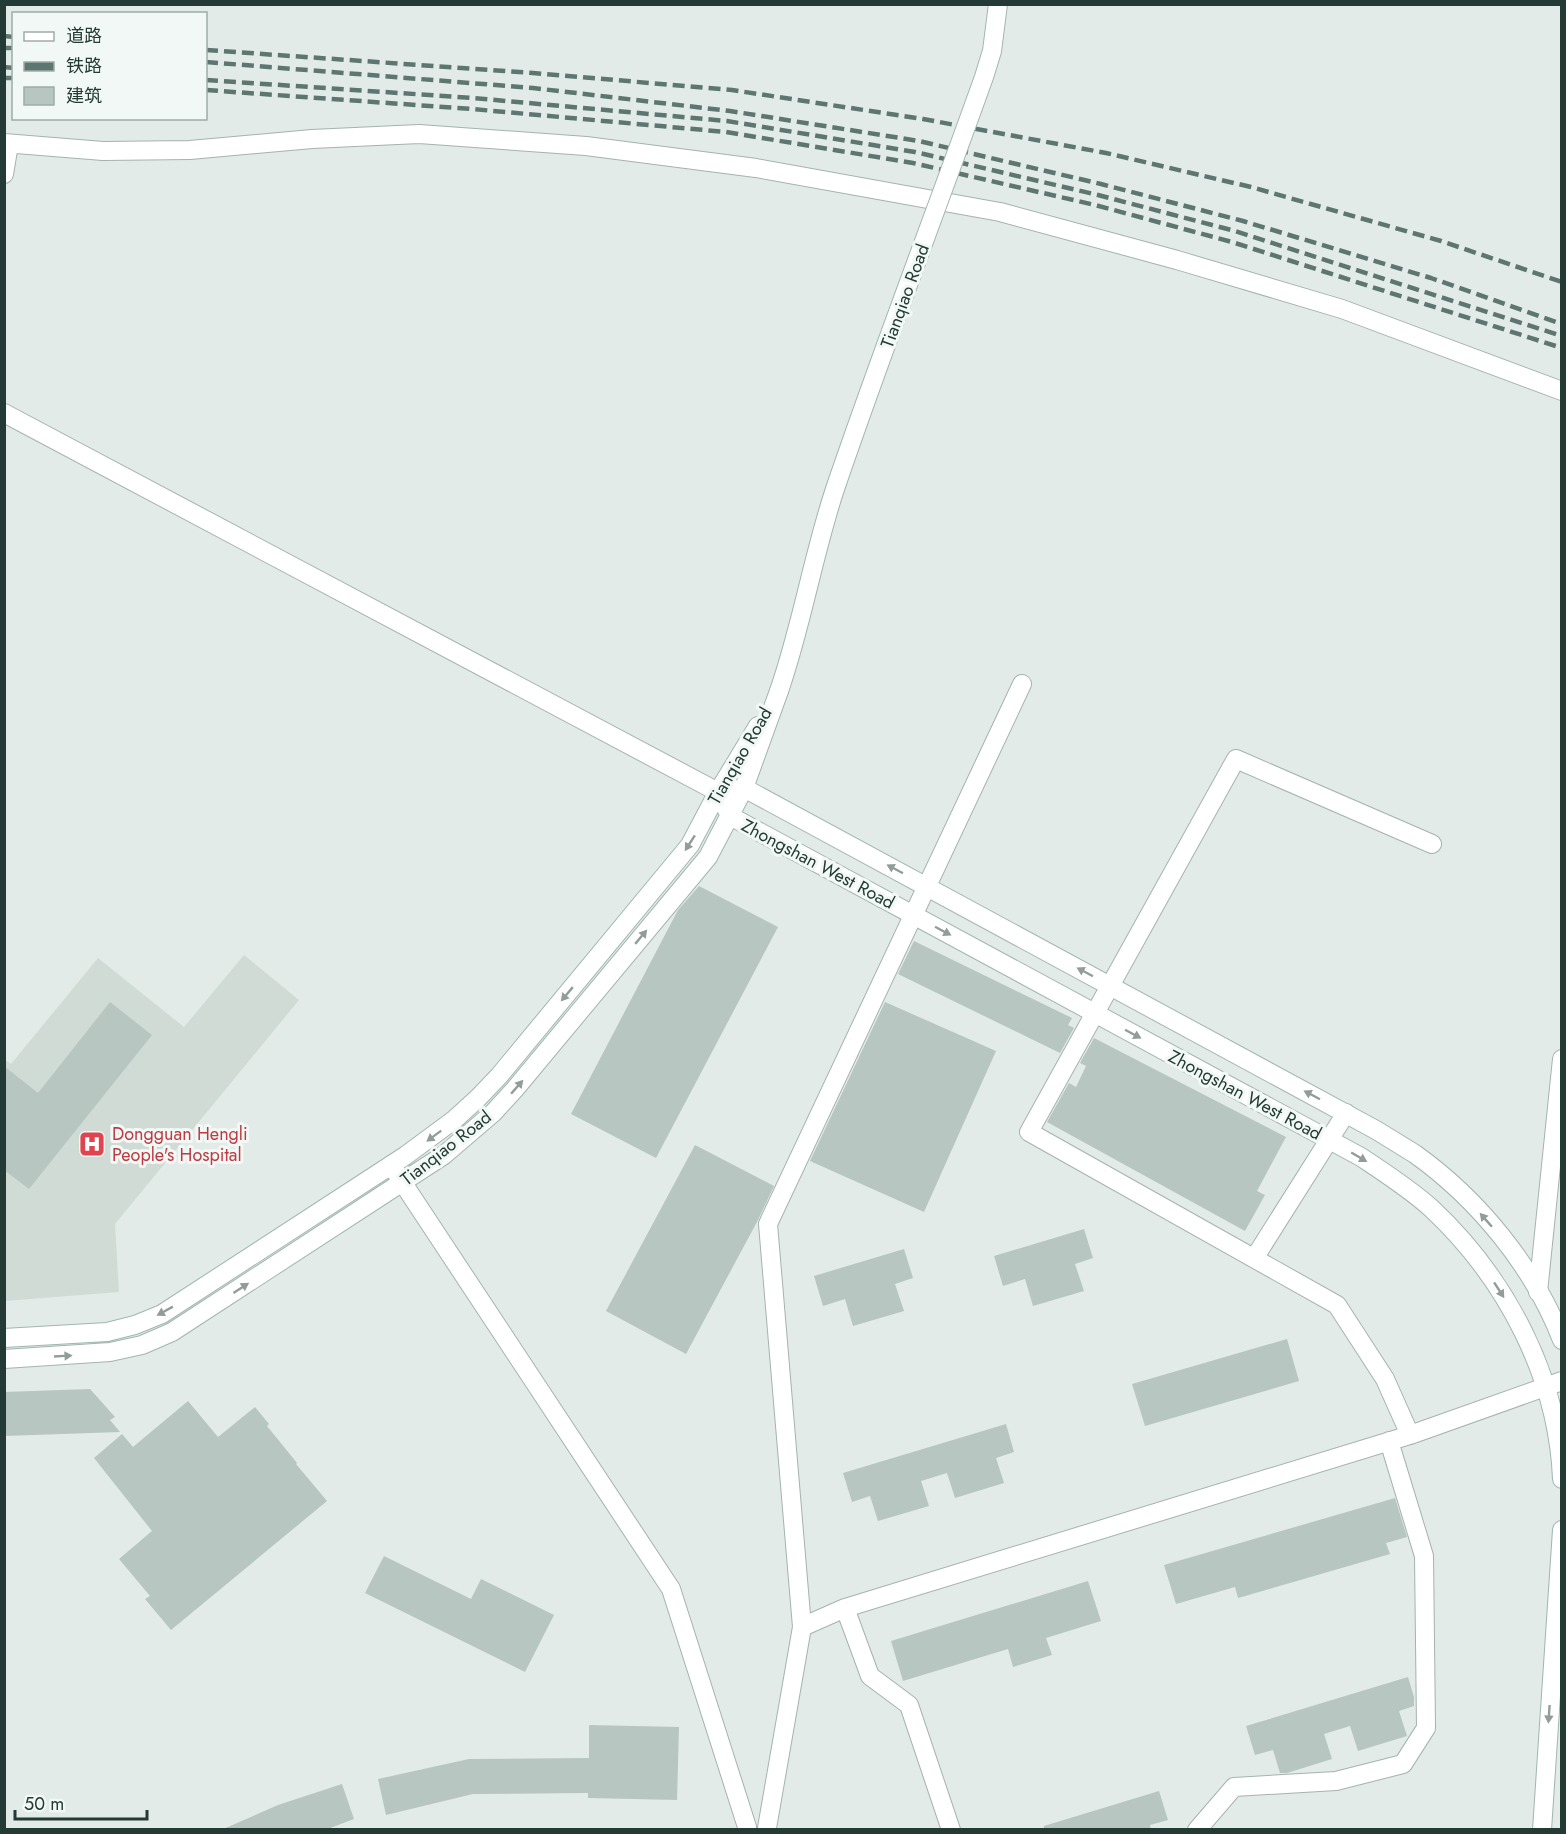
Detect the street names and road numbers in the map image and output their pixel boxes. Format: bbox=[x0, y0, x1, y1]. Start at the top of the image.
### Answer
street label: Tianqiao Road bbox=[874, 240, 936, 352]
street label: Tianqiao Road bbox=[702, 702, 778, 810]
street label: Zhongshan West Road bbox=[737, 813, 899, 915]
street label: Zhongshan West Road bbox=[1164, 1044, 1326, 1146]
street label: Tianqiao Road bbox=[395, 1104, 497, 1192]

